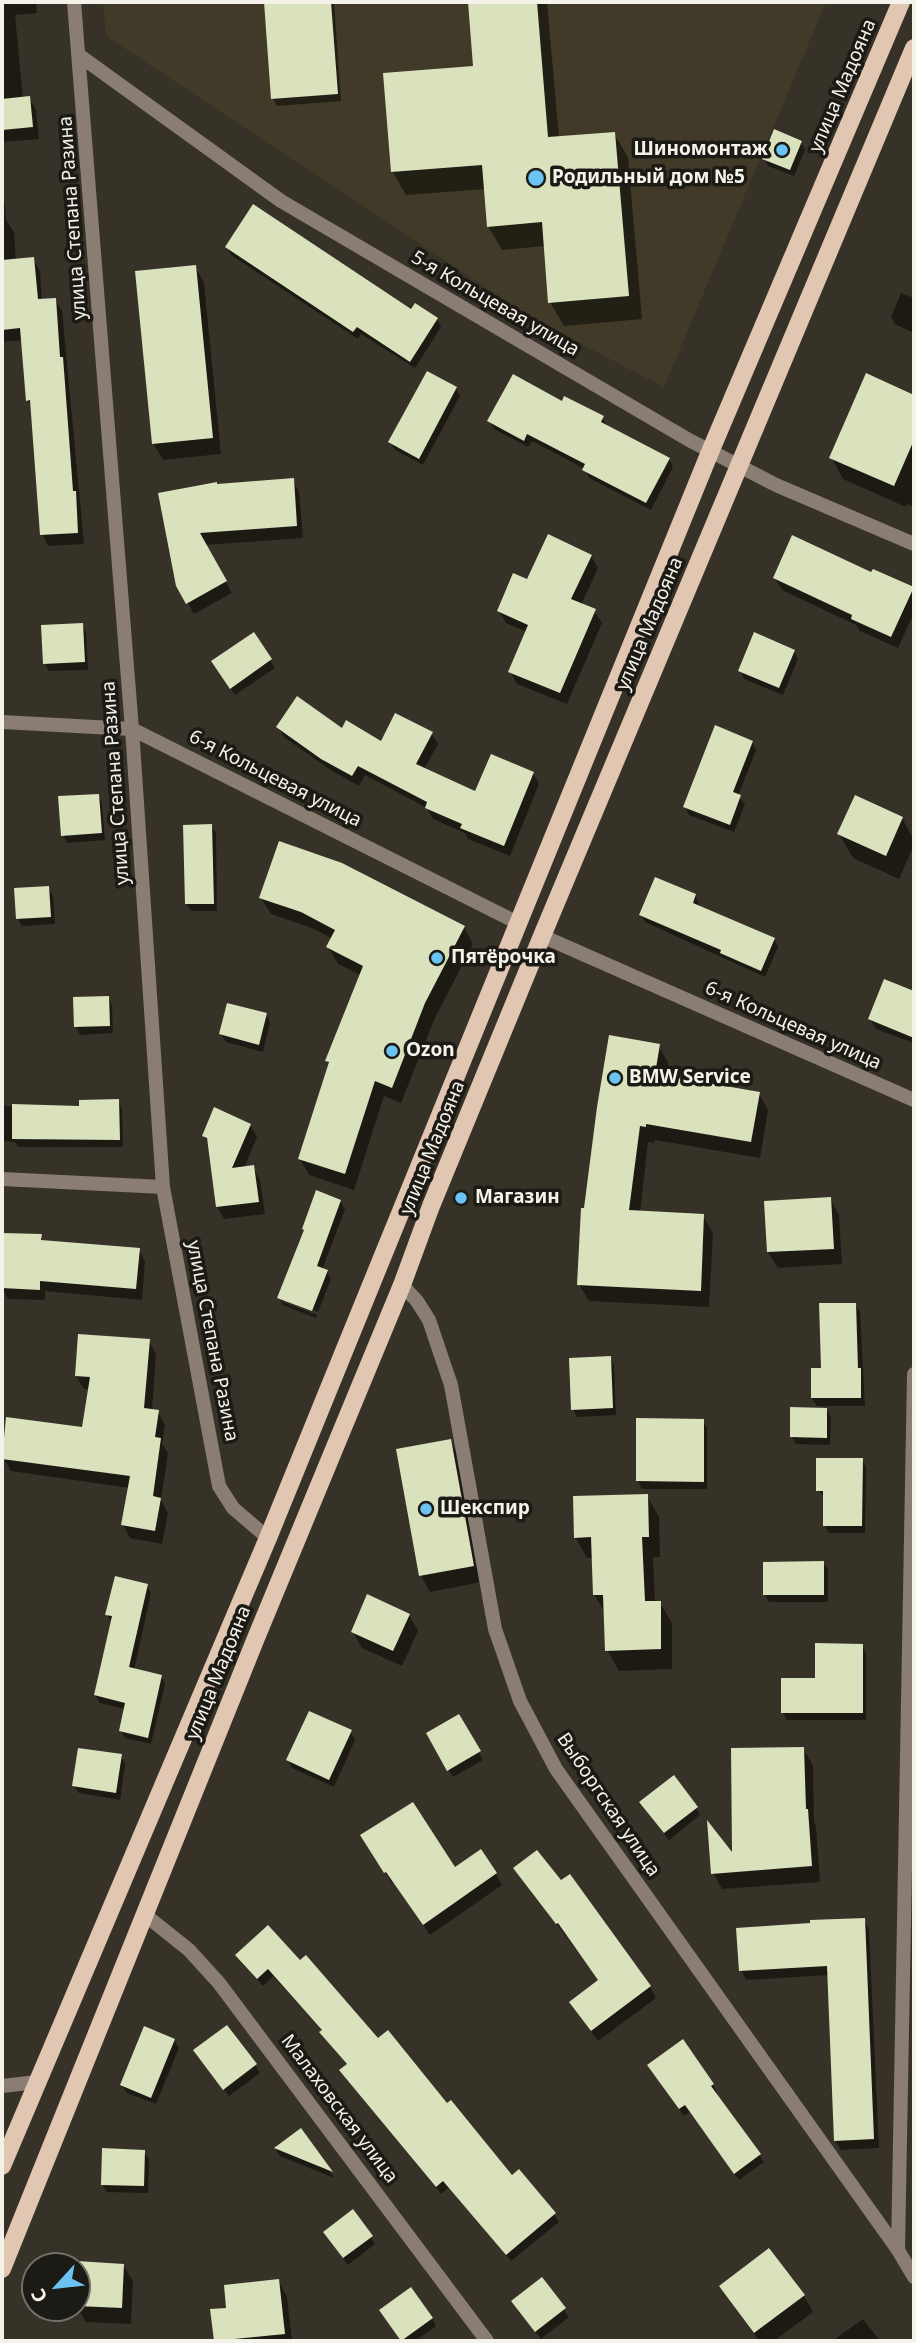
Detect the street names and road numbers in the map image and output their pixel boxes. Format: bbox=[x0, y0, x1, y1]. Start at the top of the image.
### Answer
street label: улица Мадояна bbox=[805, 16, 881, 156]
street label: улица Степана Разина bbox=[55, 115, 91, 321]
street label: 5-я Кольцевая улица bbox=[407, 247, 583, 361]
street label: улица Мадояна bbox=[612, 554, 688, 694]
street label: улица Степана Разина bbox=[98, 680, 134, 886]
street label: 6-я Кольцевая улица bbox=[185, 726, 365, 832]
street label: 6-я Кольцевая улица bbox=[701, 977, 885, 1075]
street label: улица Мадояна bbox=[396, 1078, 470, 1218]
street label: улица Степана Разина bbox=[181, 1239, 243, 1443]
street label: улица Мадояна bbox=[182, 1603, 256, 1743]
street label: Выборгская улица bbox=[551, 1729, 665, 1881]
street label: Малаховская улица bbox=[276, 2030, 402, 2188]

